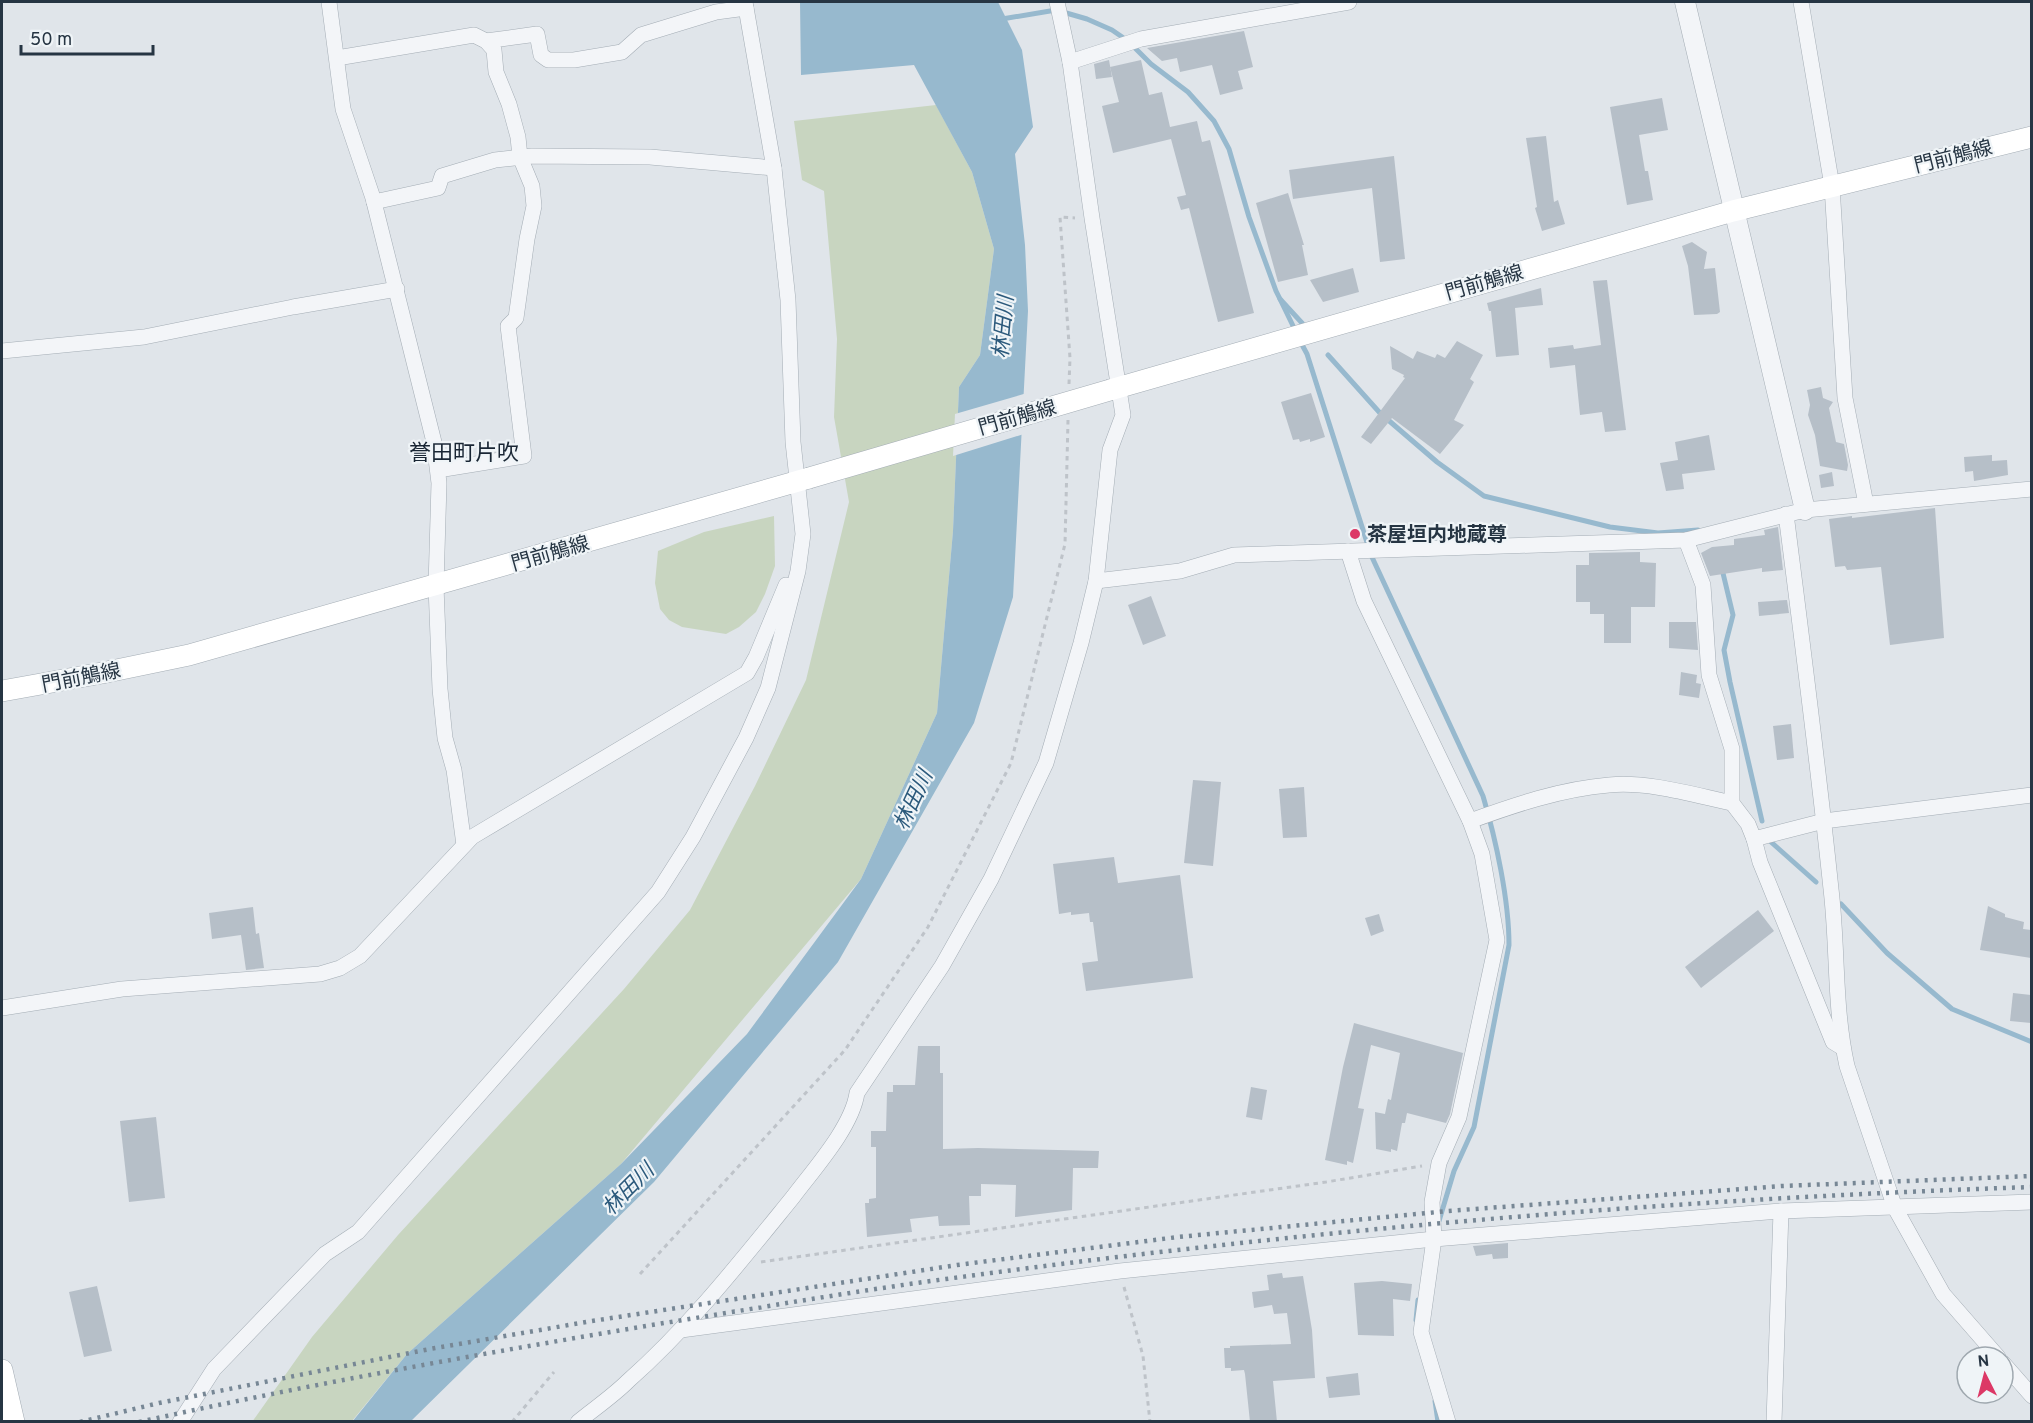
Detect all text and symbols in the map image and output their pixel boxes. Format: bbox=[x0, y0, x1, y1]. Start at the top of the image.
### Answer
scale bar bbox=[21, 18, 153, 56]
text: 50 m bbox=[30, 29, 72, 52]
street label: 門前鵤線 bbox=[1912, 136, 1995, 180]
street label: 門前鵤線 bbox=[1443, 260, 1527, 307]
water label: 林田川 bbox=[988, 293, 1021, 360]
street label: 門前鵤線 bbox=[976, 395, 1060, 442]
district label: 誉田町片吹 bbox=[409, 441, 519, 468]
place label: 茶屋垣内地蔵尊 bbox=[1367, 523, 1507, 549]
marker: 茶屋垣内地蔵尊 bbox=[1348, 527, 1362, 541]
street label: 門前鵤線 bbox=[509, 531, 593, 578]
street label: 門前鵤線 bbox=[40, 659, 123, 699]
water label: 林田川 bbox=[889, 765, 941, 835]
water label: 林田川 bbox=[597, 1157, 662, 1222]
north arrow bbox=[1955, 1345, 2015, 1405]
text: N bbox=[1977, 1352, 1990, 1373]

